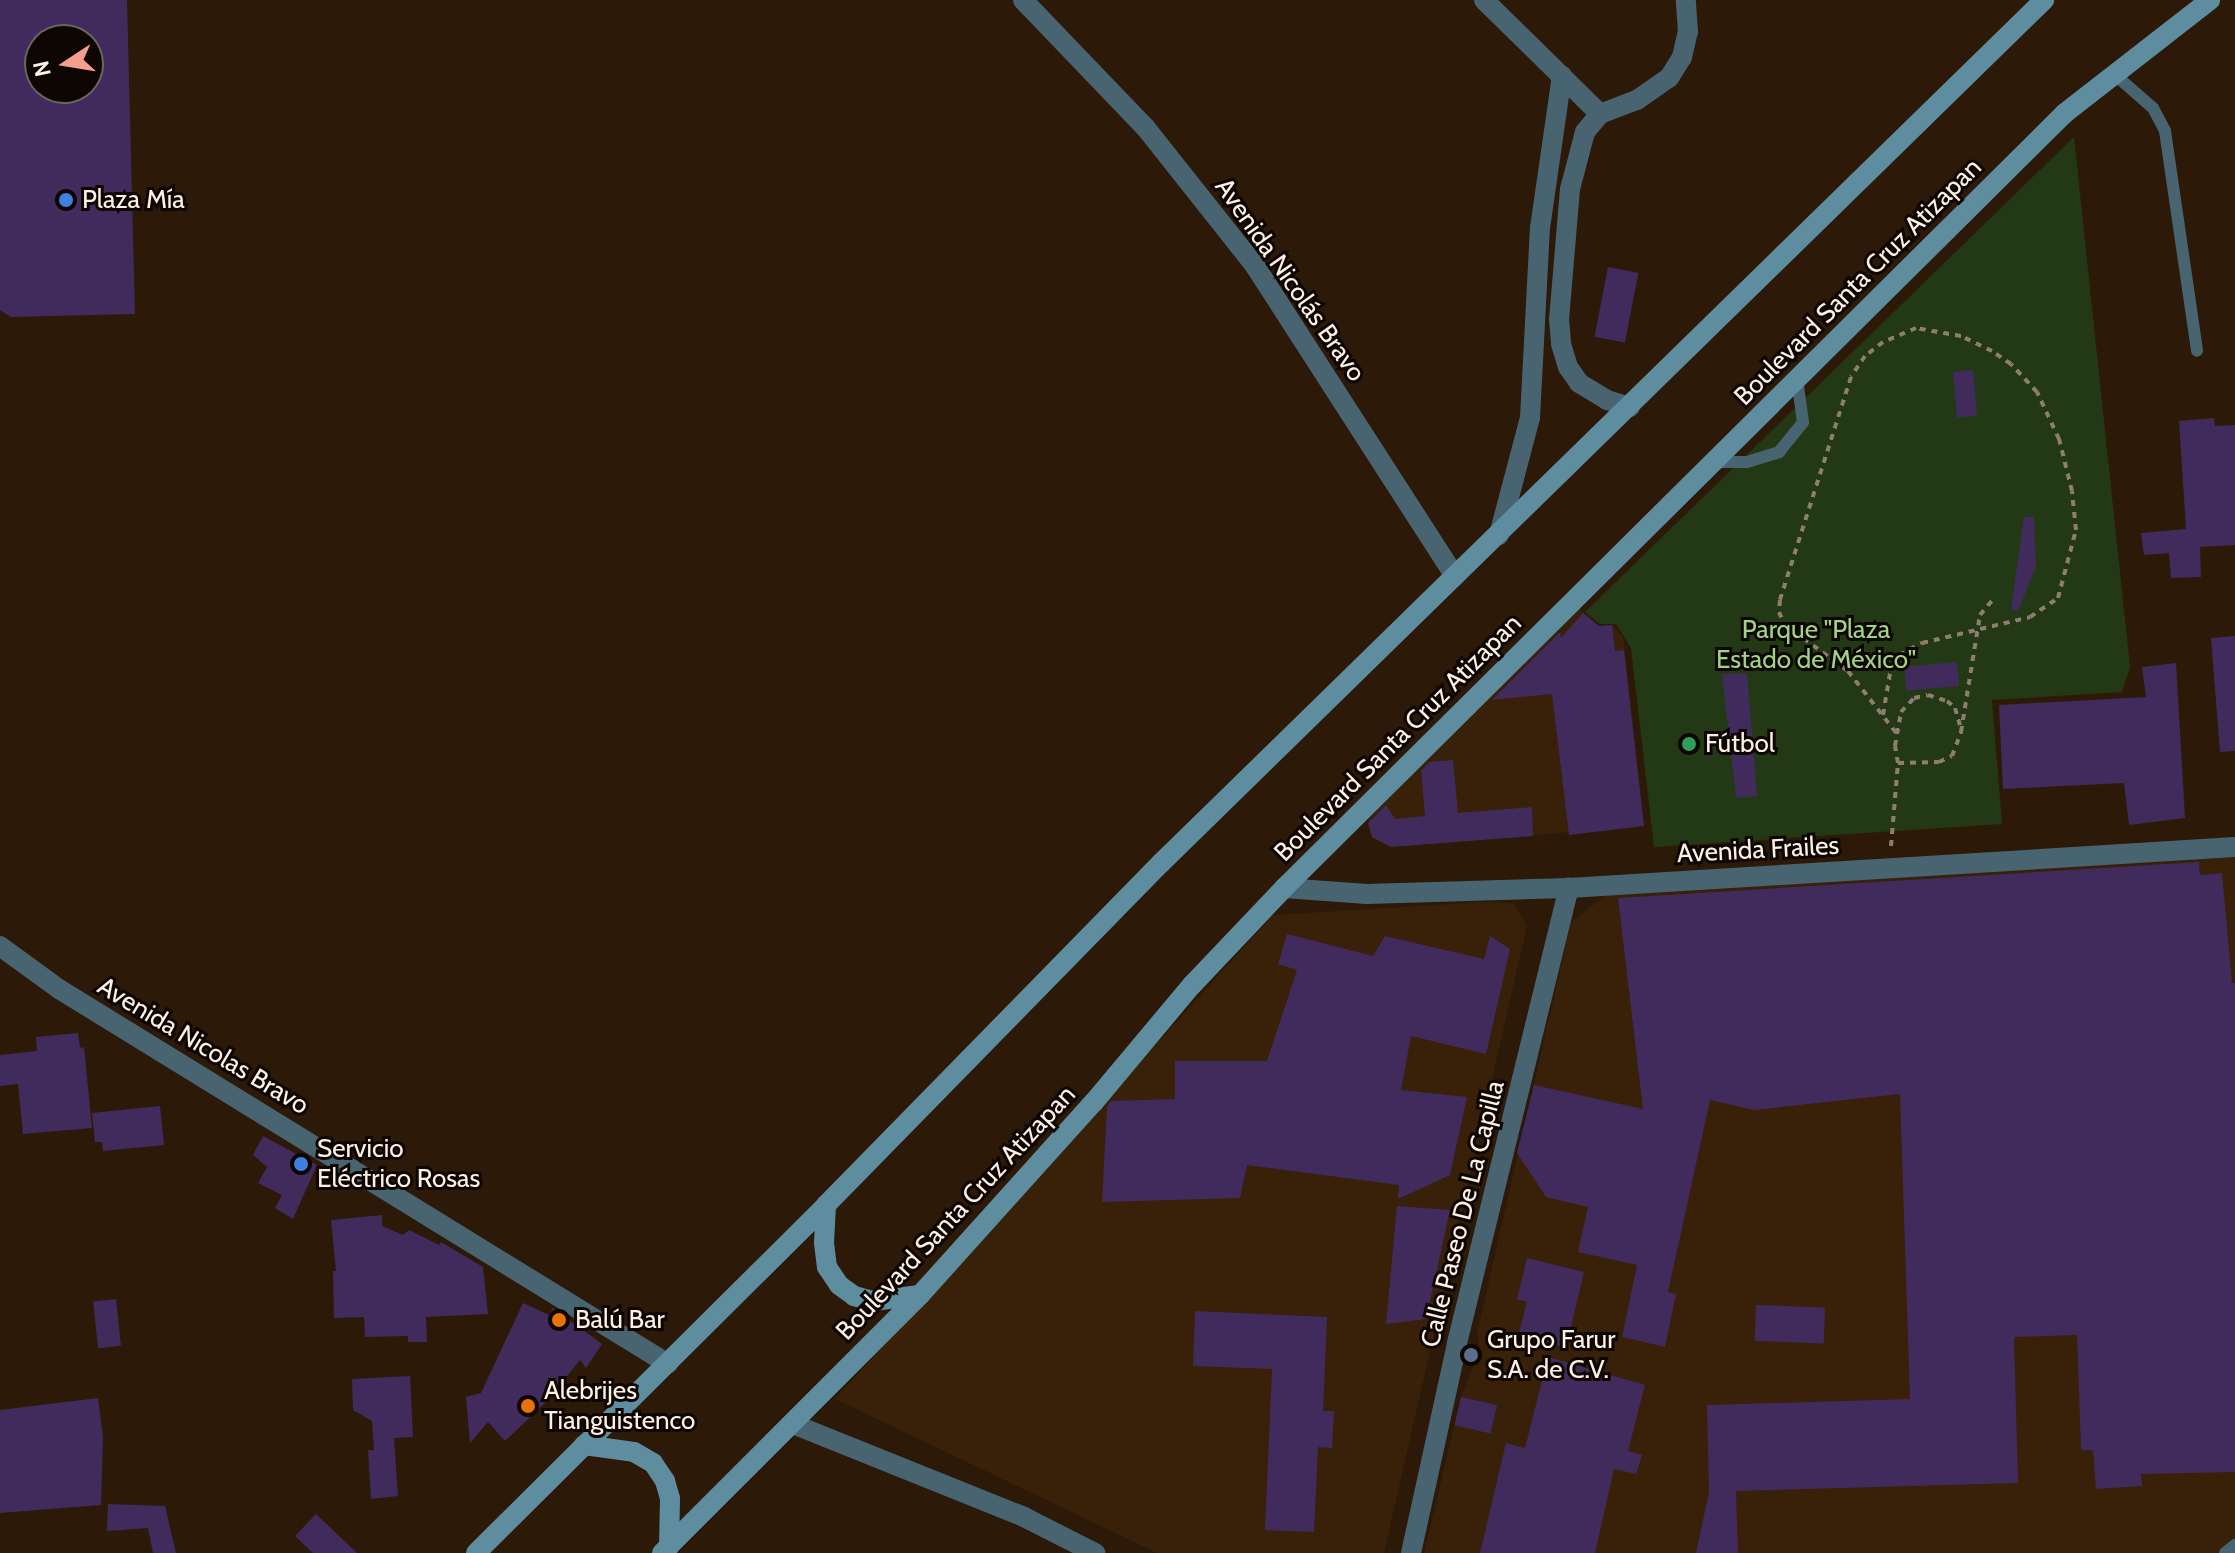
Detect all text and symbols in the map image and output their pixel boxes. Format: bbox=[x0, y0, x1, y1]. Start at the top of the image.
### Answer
north arrow bbox=[24, 24, 104, 104]
text: N bbox=[27, 58, 57, 79]
street label: Boulevard Santa Cruz Atizapan bbox=[1728, 152, 1988, 412]
street label: Avenida Nicolás Bravo bbox=[1208, 172, 1372, 388]
place label: Plaza Mía bbox=[82, 184, 185, 216]
marker: Plaza Mía bbox=[57, 191, 75, 209]
street label: Boulevard Santa Cruz Atizapan bbox=[1268, 608, 1528, 868]
park label: Parque "Plaza Estado de México" bbox=[1716, 614, 1916, 676]
place label: Fútbol bbox=[1705, 728, 1775, 760]
marker: Fútbol bbox=[1680, 735, 1698, 753]
street label: Avenida Frailes bbox=[1676, 830, 1840, 870]
street label: Avenida Nicolas Bravo bbox=[92, 971, 314, 1121]
street label: Calle Paseo De La Capilla bbox=[1415, 1078, 1511, 1350]
street label: Boulevard Santa Cruz Atizapan bbox=[830, 1079, 1082, 1347]
place label: Servicio Eléctrico Rosas bbox=[317, 1133, 480, 1194]
marker: Servicio Eléctrico Rosas bbox=[292, 1155, 310, 1173]
place label: Balú Bar bbox=[575, 1304, 665, 1336]
marker: Balú Bar bbox=[550, 1311, 568, 1329]
place label: Grupo Farur S.A. de C.V. bbox=[1487, 1324, 1615, 1386]
marker: Grupo Farur S.A. de C.V. bbox=[1462, 1346, 1480, 1364]
place label: Alebrijes Tianguistenco bbox=[544, 1375, 695, 1436]
marker: Alebrijes Tianguistenco bbox=[519, 1397, 537, 1415]

